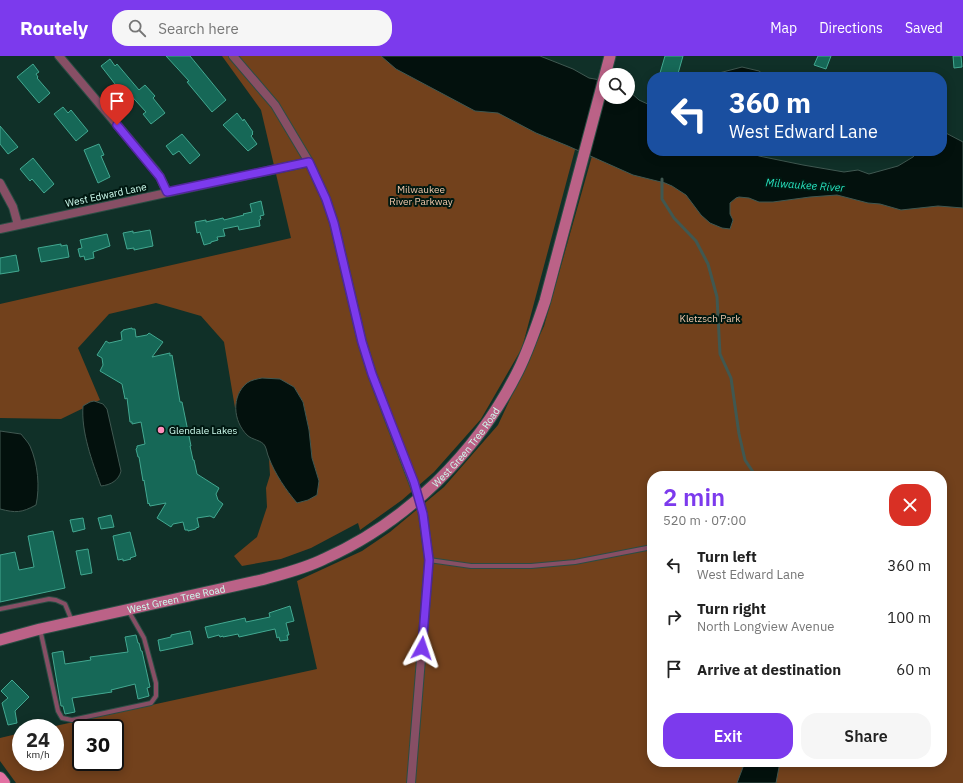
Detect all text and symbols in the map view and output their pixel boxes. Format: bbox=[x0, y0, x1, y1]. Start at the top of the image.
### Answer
search box bbox=[112, 10, 392, 46]
text: Routely bbox=[20, 16, 88, 40]
icon: search bbox=[126, 17, 148, 39]
text: Search here bbox=[158, 19, 239, 38]
text: Map bbox=[770, 19, 797, 37]
text: Directions bbox=[819, 19, 883, 37]
text: Saved bbox=[905, 19, 943, 37]
map controls bbox=[599, 68, 635, 104]
button: search bbox=[599, 68, 635, 104]
pin bbox=[100, 84, 134, 125]
text: 360 m bbox=[729, 84, 811, 121]
icon: left bbox=[663, 88, 715, 140]
icon: arrive bbox=[106, 90, 128, 112]
text: West Edward Lane bbox=[729, 120, 878, 143]
water label: Milwaukee River bbox=[765, 175, 846, 195]
street label: West Edward Lane bbox=[64, 180, 148, 210]
park label: Milwaukee River Parkway bbox=[389, 183, 453, 208]
park label: Kletzsch Park bbox=[680, 312, 741, 325]
street label: West Green Tree Road bbox=[429, 405, 502, 490]
place label: Glendale Lakes bbox=[169, 424, 237, 437]
marker: Glendale Lakes bbox=[156, 425, 166, 435]
text: 2 min bbox=[663, 481, 725, 513]
button: close bbox=[889, 484, 931, 526]
text: 520 m · 07:00 bbox=[663, 512, 746, 529]
text: Turn left bbox=[697, 547, 757, 566]
icon: left bbox=[663, 554, 685, 576]
text: 360 m bbox=[887, 556, 931, 575]
text: West Edward Lane bbox=[697, 566, 804, 583]
street label: West Green Tree Road bbox=[126, 582, 226, 616]
text: Turn right bbox=[697, 599, 766, 618]
icon: right bbox=[663, 606, 685, 628]
text: 100 m bbox=[887, 608, 931, 627]
text: North Longview Avenue bbox=[697, 618, 834, 635]
position arrow bbox=[401, 627, 443, 669]
icon: arrive bbox=[663, 658, 685, 680]
text: Arrive at destination bbox=[697, 660, 841, 679]
text: 60 m bbox=[896, 660, 931, 679]
button: Exit bbox=[663, 713, 793, 759]
button: Share bbox=[801, 713, 931, 759]
speed limit sign: 30 bbox=[72, 719, 124, 771]
text: 24 bbox=[26, 726, 50, 753]
text: km/h bbox=[26, 748, 50, 761]

